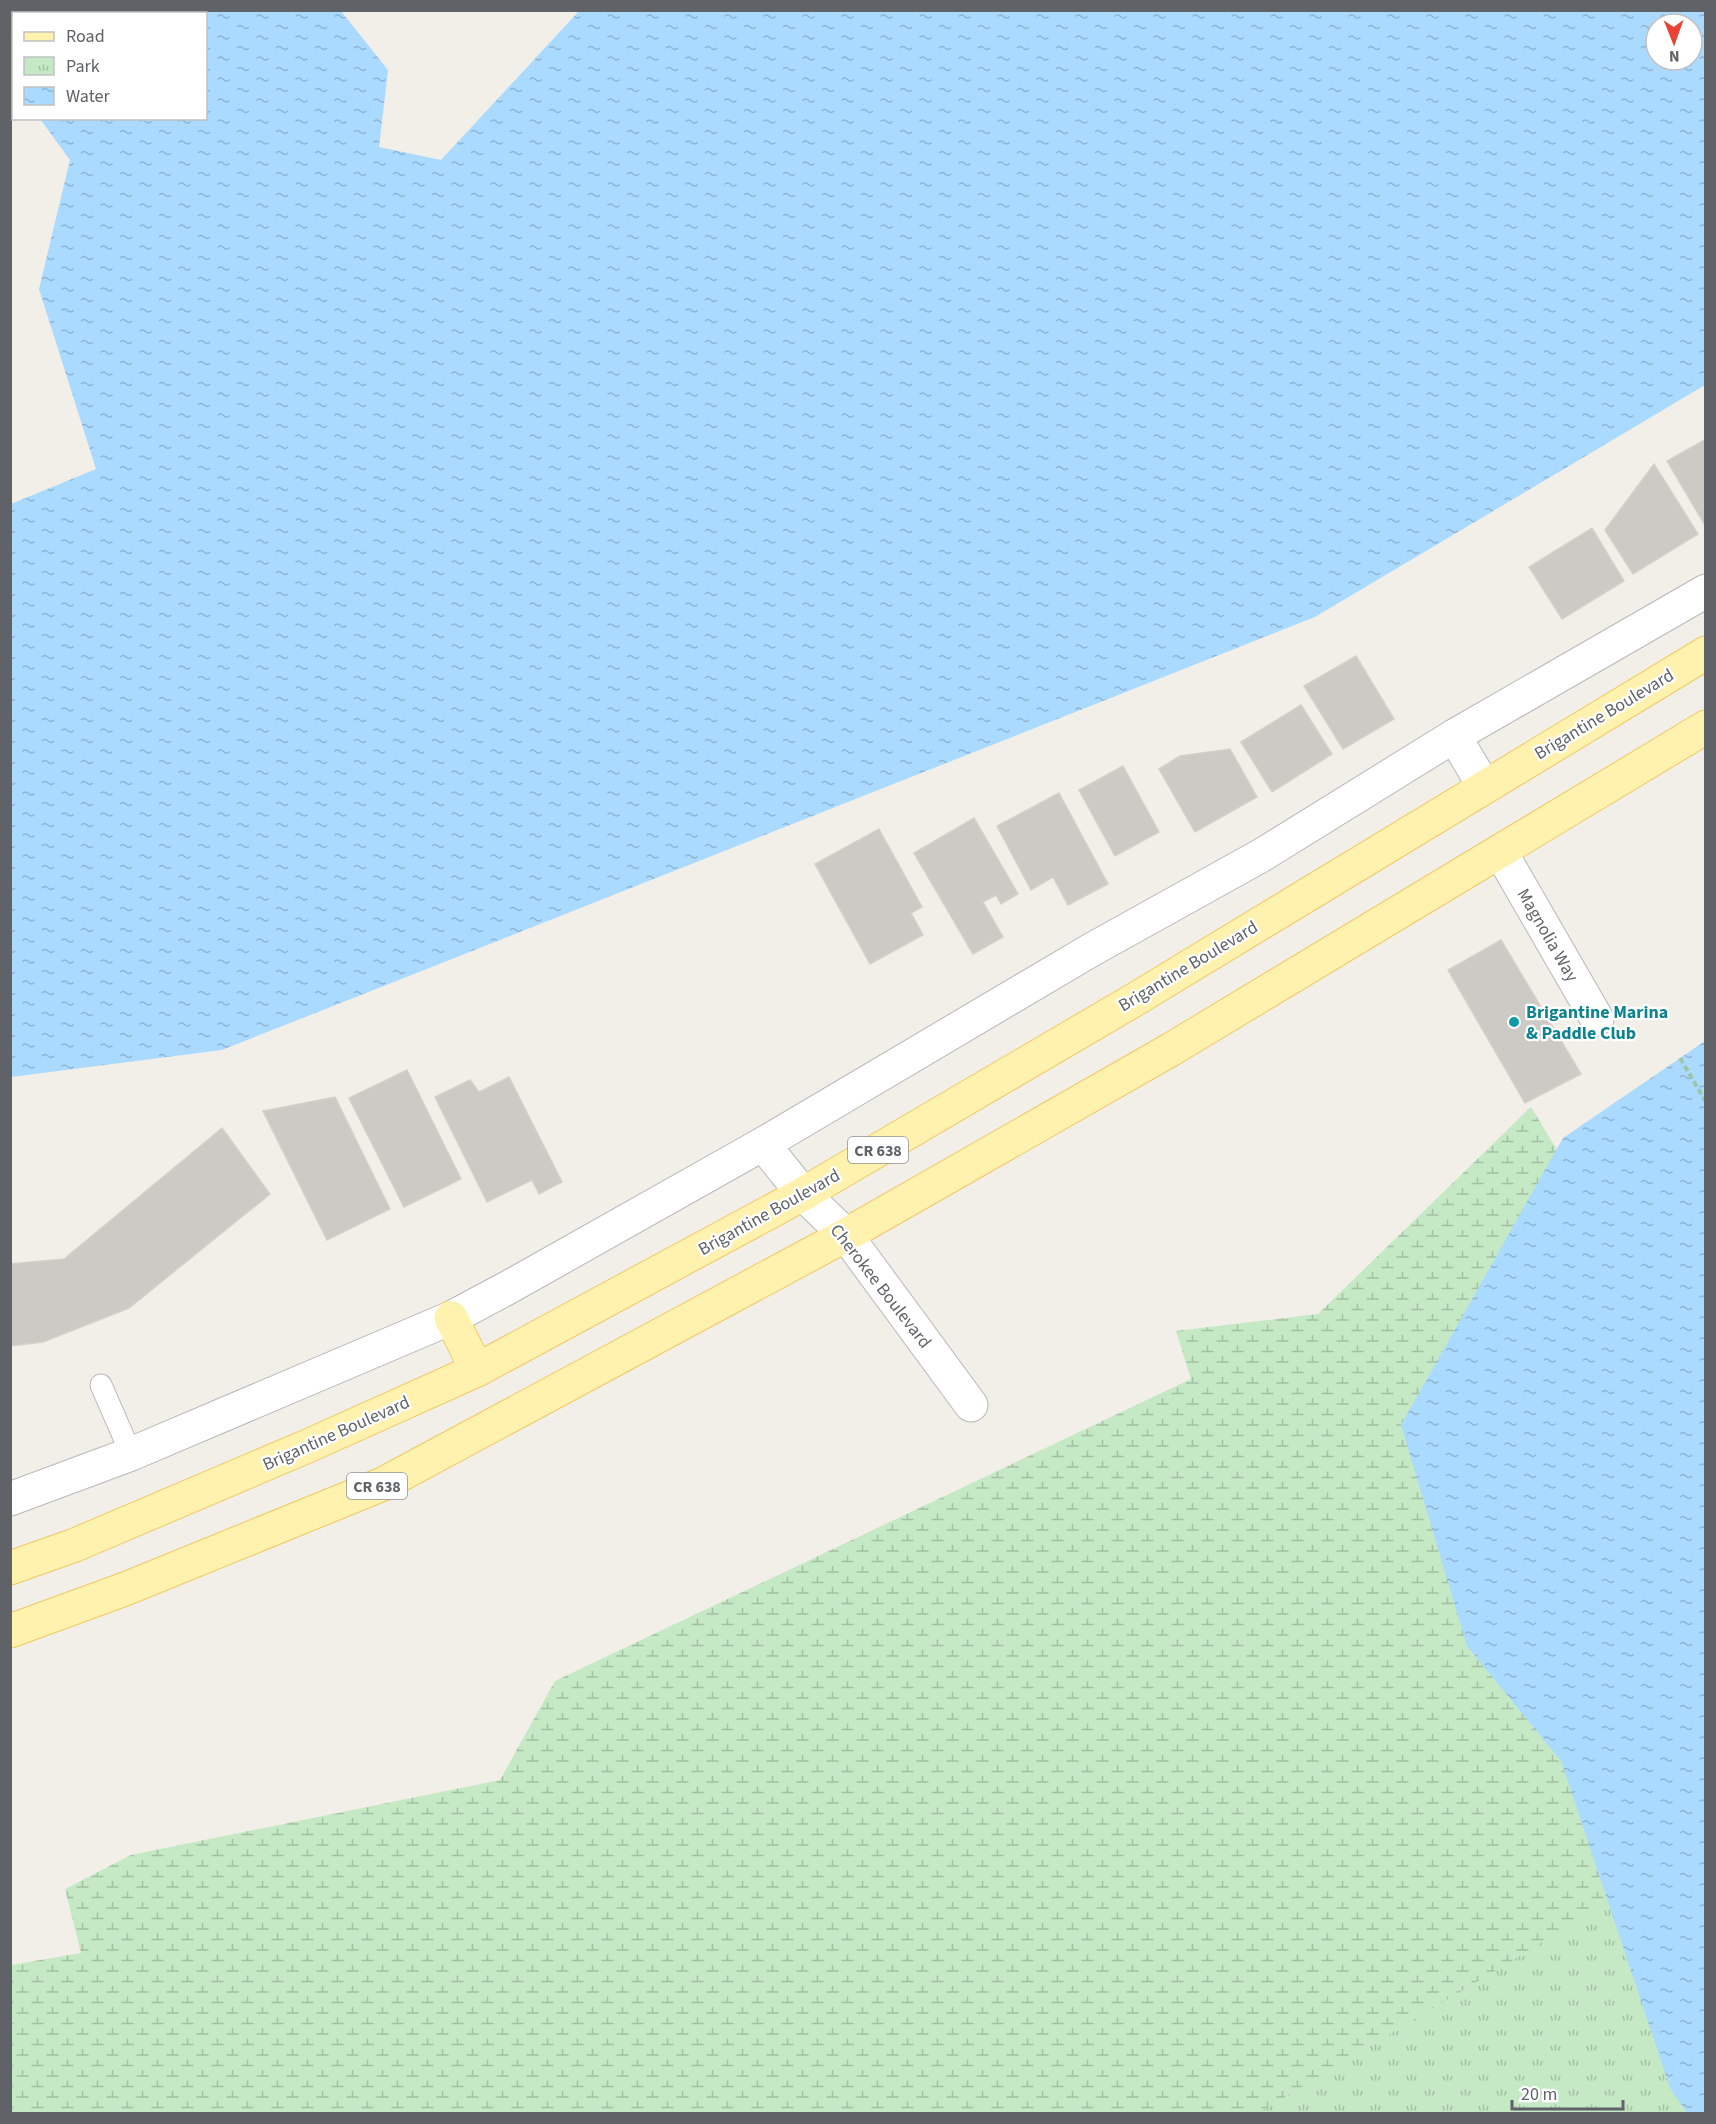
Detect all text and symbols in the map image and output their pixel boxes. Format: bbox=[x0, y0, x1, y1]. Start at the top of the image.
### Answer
legend bbox=[12, 12, 207, 120]
north arrow bbox=[1644, 12, 1704, 72]
text: Road bbox=[66, 24, 105, 49]
text: N bbox=[1669, 45, 1680, 67]
text: Park bbox=[66, 54, 100, 79]
text: Water bbox=[66, 84, 110, 109]
street label: Brigantine Boulevard bbox=[1530, 663, 1679, 766]
street label: Magnolia Way bbox=[1511, 884, 1585, 987]
street label: Brigantine Boulevard bbox=[1114, 915, 1263, 1018]
place label: Brigantine Marina & Paddle Club bbox=[1526, 1000, 1668, 1046]
marker: Brigantine Marina & Paddle Club bbox=[1507, 1015, 1521, 1029]
road number: CR 638 bbox=[848, 1137, 908, 1163]
street label: Brigantine Boulevard bbox=[694, 1163, 845, 1262]
street label: Cherokee Boulevard bbox=[824, 1219, 937, 1354]
street label: Brigantine Boulevard bbox=[259, 1390, 414, 1477]
road number: CR 638 bbox=[347, 1473, 407, 1499]
scale bar bbox=[1512, 2073, 1623, 2111]
text: 20 m bbox=[1521, 2082, 1557, 2107]

